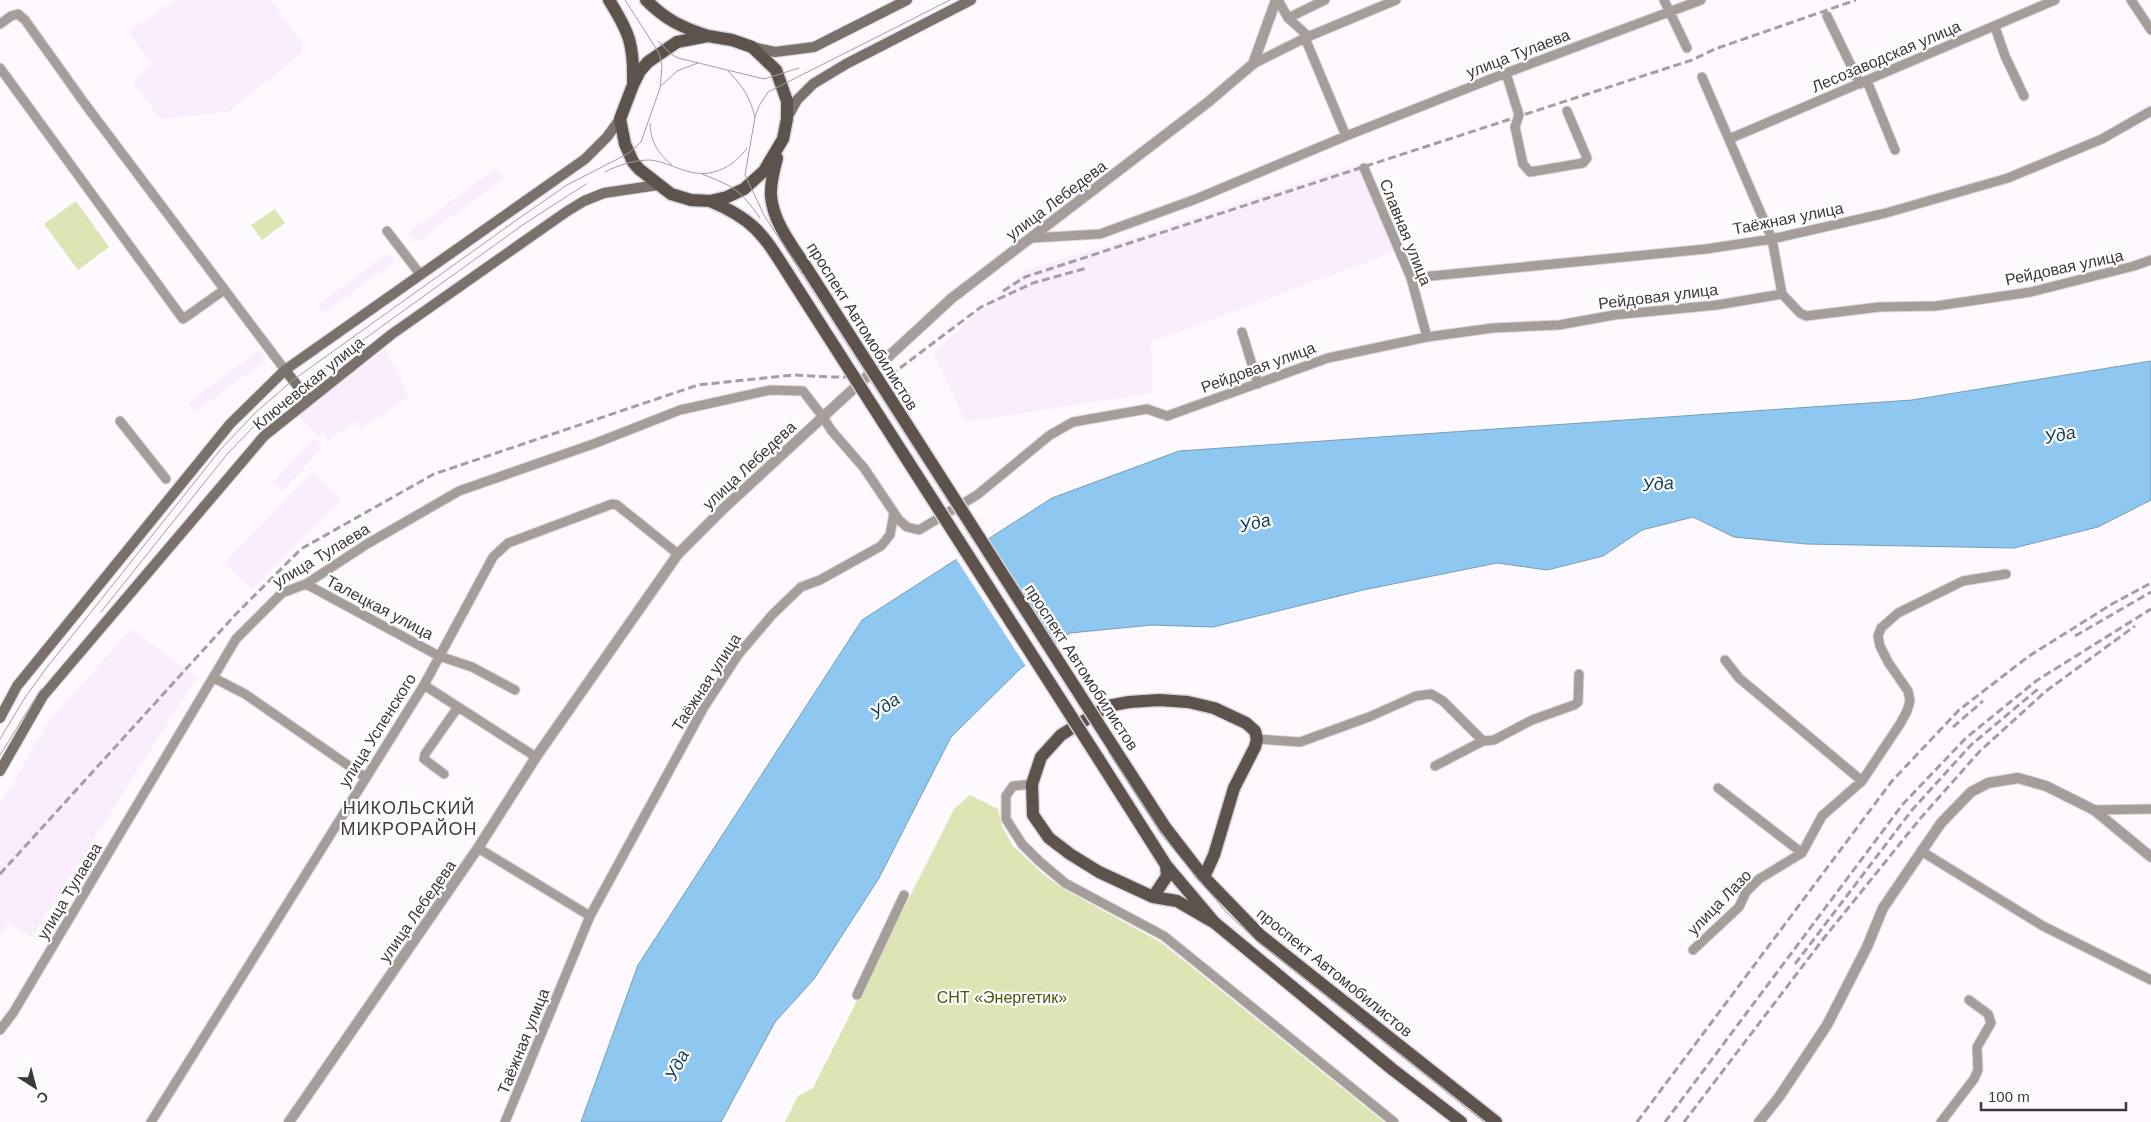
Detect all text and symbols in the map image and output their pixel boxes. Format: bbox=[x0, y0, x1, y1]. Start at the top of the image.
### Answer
street label: Лесозаводская улица bbox=[1809, 17, 1963, 96]
street label: улица Тулаева bbox=[1464, 26, 1572, 81]
street label: улица Лебедева bbox=[1003, 157, 1110, 243]
street label: Славная улица bbox=[1376, 177, 1435, 288]
street label: Таёжная улица bbox=[1731, 199, 1845, 238]
street label: проспект Автомобилистов bbox=[804, 239, 921, 413]
street label: Рейдовая улица bbox=[2003, 247, 2125, 288]
street label: Рейдовая улица bbox=[1597, 281, 1719, 312]
street label: Ключевская улица bbox=[250, 334, 367, 433]
street label: Рейдовая улица bbox=[1199, 339, 1318, 396]
street label: улица Лебедева bbox=[699, 418, 799, 513]
water label: Уда bbox=[2042, 422, 2077, 448]
water label: Уда bbox=[1641, 473, 1674, 495]
water label: Уда bbox=[1236, 510, 1273, 537]
street label: улица Тулаева bbox=[270, 520, 373, 591]
street label: Талецкая улица bbox=[323, 572, 436, 643]
street label: проспект Автомобилистов bbox=[1021, 581, 1142, 754]
street label: Таёжная улица bbox=[669, 630, 744, 734]
street label: улица Успенского bbox=[336, 670, 419, 790]
water label: Уда bbox=[866, 689, 904, 724]
district label: НИКОЛЬСКИЙ МИКРОРАЙОН bbox=[341, 797, 477, 839]
street label: улица Тулаева bbox=[34, 840, 105, 942]
street label: улица Лебедева bbox=[376, 857, 459, 966]
street label: улица Лазо bbox=[1684, 866, 1755, 938]
street label: проспект Автомобилистов bbox=[1254, 905, 1416, 1040]
street label: Таёжная улица bbox=[495, 986, 552, 1096]
park label: СНТ «Энергетик» bbox=[937, 989, 1067, 1006]
water label: Уда bbox=[661, 1047, 693, 1084]
north arrow bbox=[10, 1062, 60, 1112]
scale bar bbox=[1981, 1080, 2126, 1112]
text: С bbox=[34, 1088, 51, 1107]
text: 100 m bbox=[1988, 1088, 2030, 1105]

